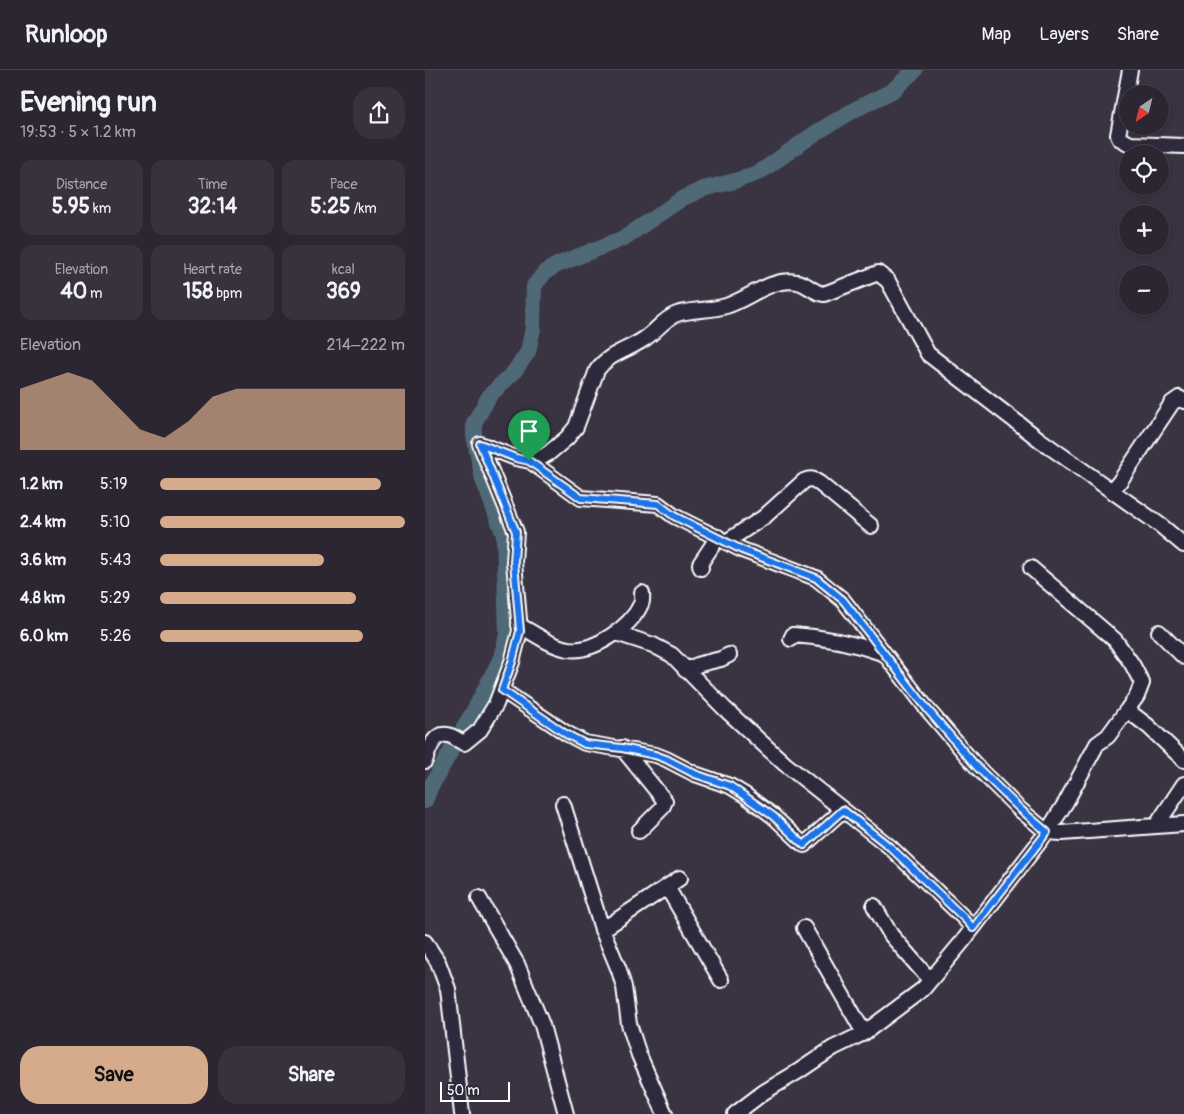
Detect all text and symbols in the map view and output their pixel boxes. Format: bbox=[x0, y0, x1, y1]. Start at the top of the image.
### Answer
text: Runloop bbox=[25, 20, 108, 49]
text: Map bbox=[982, 23, 1011, 46]
text: Layers bbox=[1039, 23, 1089, 46]
text: Share bbox=[1117, 23, 1159, 46]
text: Evening run bbox=[20, 85, 157, 120]
north arrow bbox=[1119, 85, 1169, 135]
map controls bbox=[1119, 85, 1169, 315]
button: share bbox=[353, 87, 405, 139]
text: 19:53 · 5 × 1.2 km bbox=[20, 122, 136, 142]
button: locate bbox=[1119, 145, 1169, 195]
text: Distance bbox=[56, 176, 107, 193]
text: Time bbox=[198, 176, 227, 193]
text: Pace bbox=[330, 176, 357, 193]
text: 5.95 bbox=[52, 193, 90, 220]
text: 32:14 bbox=[188, 193, 237, 220]
text: 5:25 bbox=[310, 193, 350, 220]
text: km bbox=[90, 200, 111, 217]
text: /km bbox=[350, 200, 377, 217]
button: + bbox=[1119, 205, 1169, 255]
text: Elevation bbox=[55, 261, 108, 278]
text: Heart rate bbox=[183, 261, 242, 278]
text: kcal bbox=[332, 261, 355, 278]
button: − bbox=[1119, 265, 1169, 315]
text: 40 bbox=[60, 278, 87, 305]
text: 158 bbox=[183, 278, 213, 305]
text: 369 bbox=[326, 278, 361, 305]
text: m bbox=[87, 285, 103, 302]
text: bpm bbox=[213, 285, 242, 302]
text: Elevation bbox=[20, 335, 81, 355]
text: 214–222 m bbox=[327, 335, 405, 355]
pin bbox=[508, 410, 550, 461]
icon: arrive bbox=[515, 417, 543, 445]
text: 1.2 km bbox=[20, 474, 63, 494]
text: 5:19 bbox=[100, 474, 127, 494]
text: 2.4 km bbox=[20, 512, 66, 532]
text: 5:10 bbox=[100, 512, 130, 532]
text: 3.6 km bbox=[20, 550, 66, 570]
text: 5:43 bbox=[100, 550, 131, 570]
text: 4.8 km bbox=[20, 588, 65, 608]
text: 5:29 bbox=[100, 588, 130, 608]
text: 6.0 km bbox=[20, 626, 68, 646]
text: 5:26 bbox=[100, 626, 131, 646]
button: Save bbox=[20, 1046, 208, 1104]
button: Share bbox=[218, 1046, 405, 1104]
scale bar bbox=[440, 1079, 510, 1102]
text: 50 m bbox=[447, 1082, 480, 1099]

